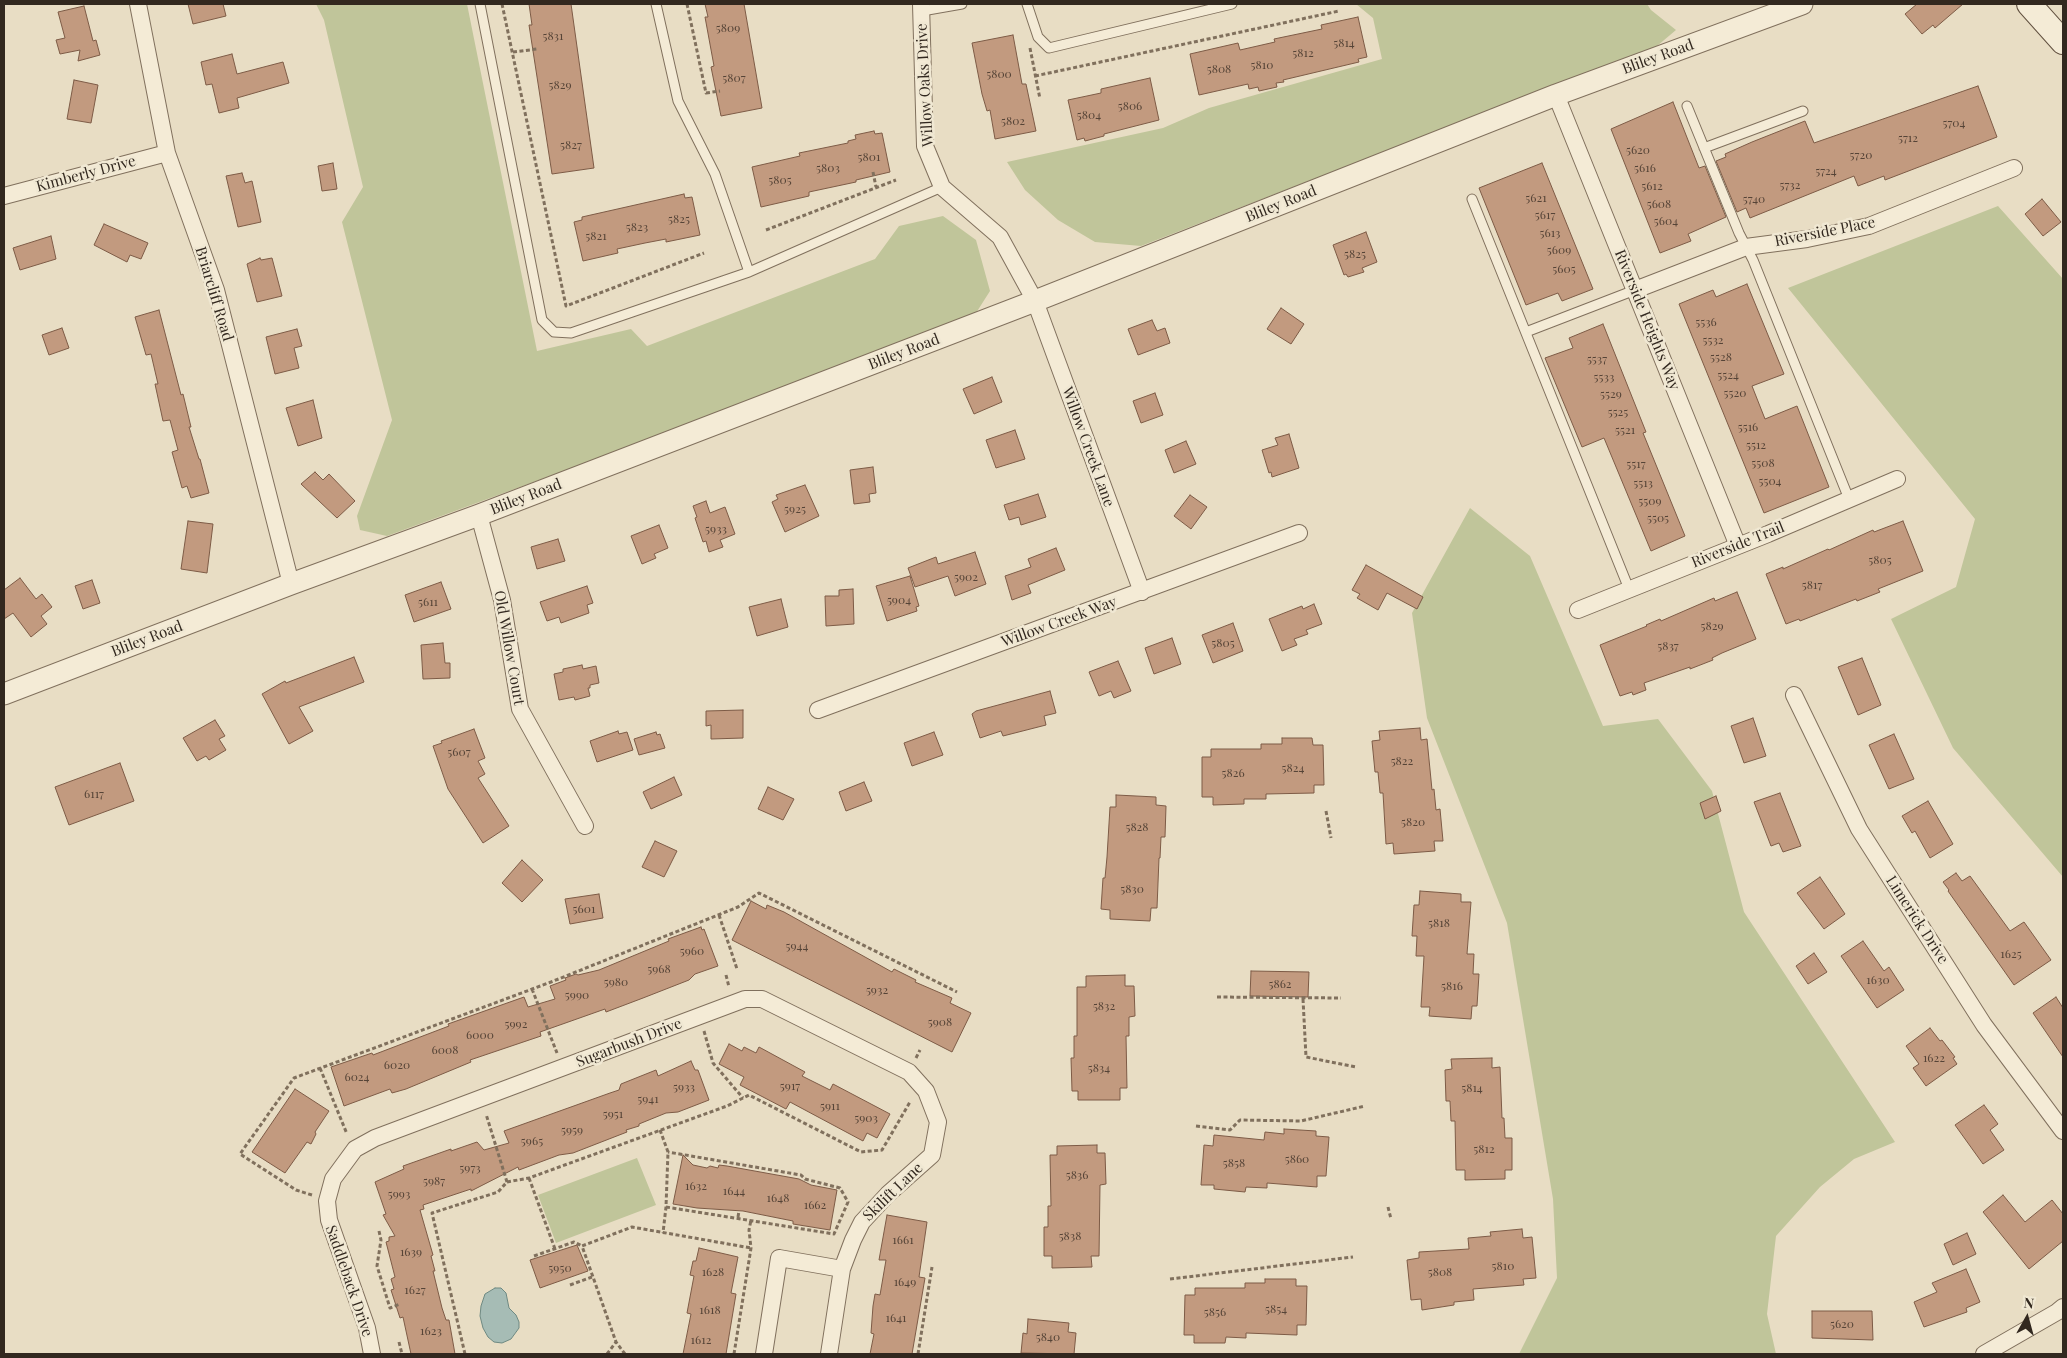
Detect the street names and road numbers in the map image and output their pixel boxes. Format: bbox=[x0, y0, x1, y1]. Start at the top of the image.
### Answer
street label: Willow Oaks Drive bbox=[913, 23, 937, 147]
street label: Bliley Road bbox=[1620, 36, 1696, 78]
street label: Kimberly Drive bbox=[34, 152, 138, 196]
street label: Bliley Road bbox=[1243, 182, 1319, 226]
street label: Riverside Place bbox=[1773, 213, 1877, 251]
street label: Briarcliff Road bbox=[191, 245, 237, 343]
street label: Riverside Heights Way bbox=[1611, 247, 1683, 393]
street label: Bliley Road bbox=[866, 330, 942, 374]
street label: Willow Creek Lane bbox=[1058, 385, 1118, 509]
street label: Bliley Road bbox=[488, 475, 564, 519]
street label: Riverside Trail bbox=[1689, 518, 1787, 572]
street label: Old Willow Court bbox=[490, 589, 528, 707]
street label: Willow Creek Way bbox=[999, 593, 1119, 651]
street label: Bliley Road bbox=[109, 617, 185, 661]
street label: Limerick Drive bbox=[1882, 873, 1952, 967]
street label: Sugarbush Drive bbox=[574, 1015, 684, 1071]
street label: Skilift Lane bbox=[859, 1159, 927, 1225]
street label: Saddleback Drive bbox=[322, 1223, 376, 1339]

